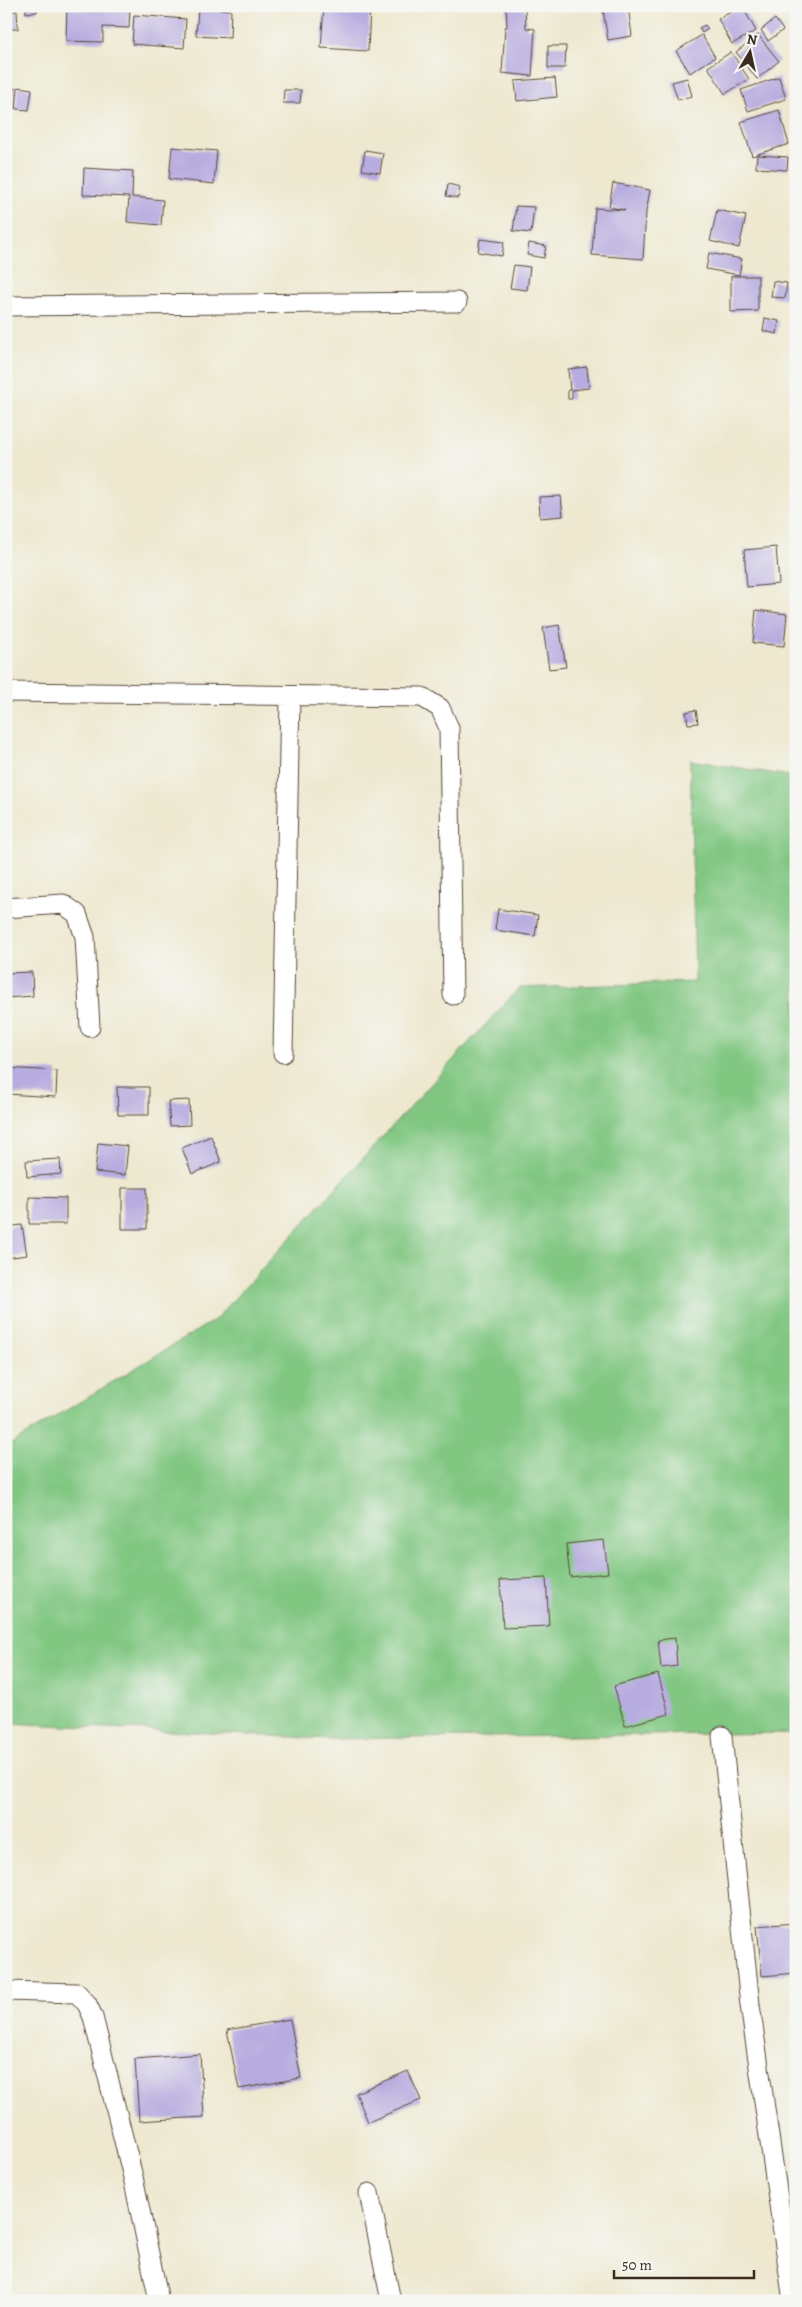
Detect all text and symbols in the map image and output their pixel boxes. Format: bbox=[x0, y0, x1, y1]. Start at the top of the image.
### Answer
north arrow bbox=[724, 28, 774, 78]
text: N bbox=[745, 29, 758, 50]
scale bar bbox=[614, 2247, 754, 2279]
text: 50 m bbox=[622, 2255, 652, 2275]

